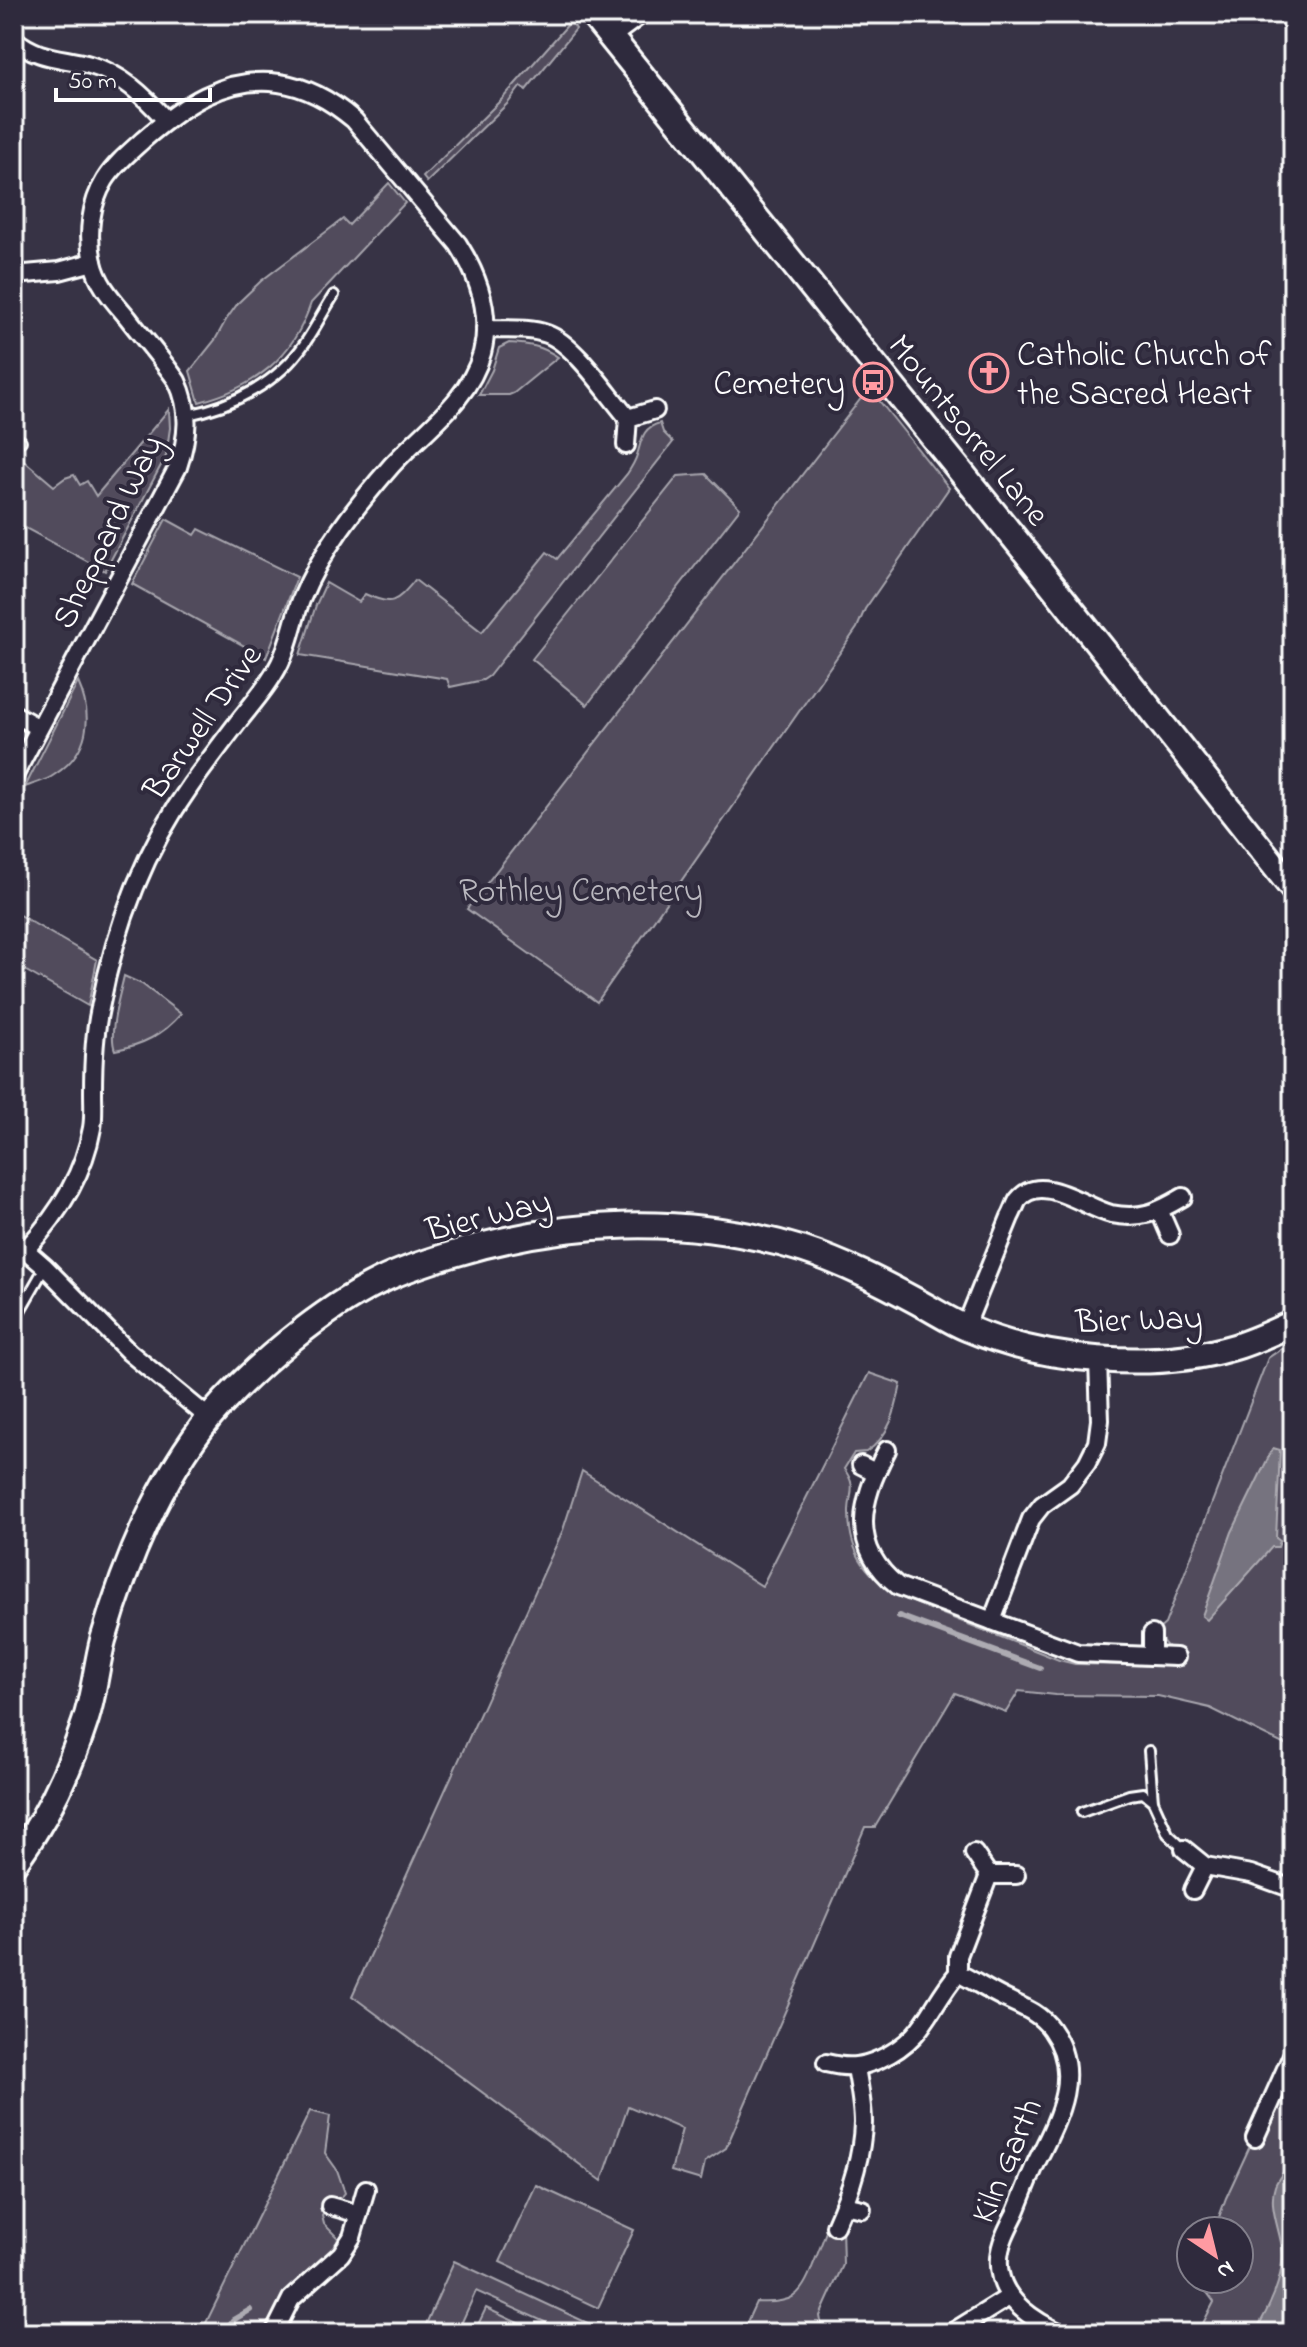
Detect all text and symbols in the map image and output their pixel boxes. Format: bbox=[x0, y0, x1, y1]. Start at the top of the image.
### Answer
scale bar bbox=[56, 52, 210, 102]
text: 50 m bbox=[68, 65, 117, 100]
street label: Mountsorrel Lane bbox=[874, 325, 1061, 539]
place label: Catholic Church of the Sacred Heart bbox=[1017, 332, 1272, 421]
church icon: Catholic Church of the Sacred Heart bbox=[968, 352, 1010, 394]
place label: Cemetery bbox=[713, 361, 845, 411]
bus stop icon: Cemetery bbox=[852, 361, 894, 403]
street label: Sheppard Way bbox=[41, 427, 178, 638]
street label: Barwell Drive bbox=[132, 635, 277, 812]
park label: Rothley Cemetery bbox=[459, 868, 703, 918]
street label: Bier Way bbox=[420, 1178, 557, 1258]
street label: Bier Way bbox=[1074, 1295, 1203, 1349]
street label: Kiln Garth bbox=[960, 2091, 1057, 2232]
north arrow bbox=[1175, 2215, 1255, 2295]
text: N bbox=[1209, 2252, 1240, 2286]

